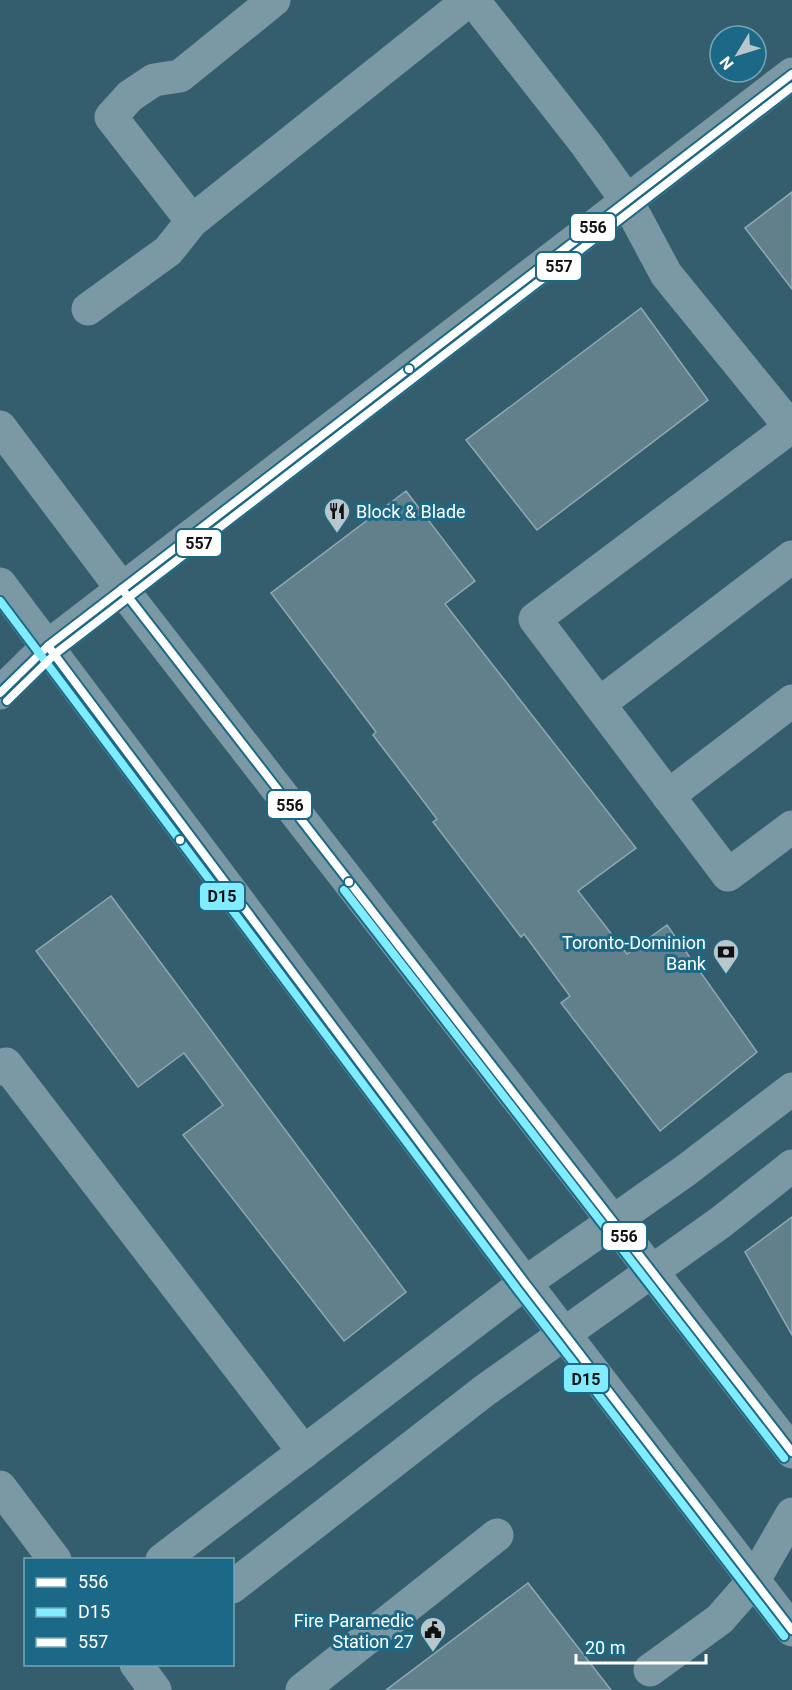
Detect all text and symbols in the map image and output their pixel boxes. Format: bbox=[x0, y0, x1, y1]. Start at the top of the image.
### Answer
north arrow bbox=[708, 24, 768, 84]
text: N bbox=[716, 53, 738, 73]
line badge: 556 bbox=[570, 213, 616, 242]
text: 556 bbox=[579, 218, 607, 237]
line badge: 557 bbox=[536, 252, 582, 281]
text: 557 bbox=[545, 257, 573, 276]
unlabelled marker bbox=[403, 363, 415, 375]
restaurant icon: Block & Blade bbox=[322, 496, 352, 534]
place label: Block & Blade bbox=[356, 501, 466, 522]
line badge: 557 bbox=[176, 529, 222, 557]
text: 557 bbox=[185, 534, 213, 553]
line badge: 556 bbox=[267, 790, 312, 819]
text: 556 bbox=[276, 796, 304, 815]
unlabelled marker bbox=[174, 834, 186, 846]
unlabelled marker bbox=[343, 876, 355, 888]
line badge: D15 bbox=[199, 882, 245, 911]
text: D15 bbox=[208, 887, 236, 906]
place label: Toronto-Dominion Bank bbox=[562, 932, 707, 974]
bank icon: Toronto-Dominion Bank bbox=[711, 937, 741, 975]
line badge: 556 bbox=[602, 1222, 647, 1251]
text: 556 bbox=[610, 1227, 638, 1246]
line badge: D15 bbox=[563, 1364, 609, 1393]
text: D15 bbox=[572, 1370, 600, 1389]
legend bbox=[24, 1558, 234, 1666]
text: 556 bbox=[78, 1571, 108, 1592]
text: D15 bbox=[78, 1601, 110, 1622]
place label: Fire Paramedic Station 27 bbox=[294, 1610, 414, 1652]
public building icon: Fire Paramedic Station 27 bbox=[418, 1615, 448, 1653]
scale bar bbox=[576, 1627, 706, 1665]
text: 557 bbox=[78, 1631, 108, 1652]
text: 20 m bbox=[585, 1637, 625, 1658]

